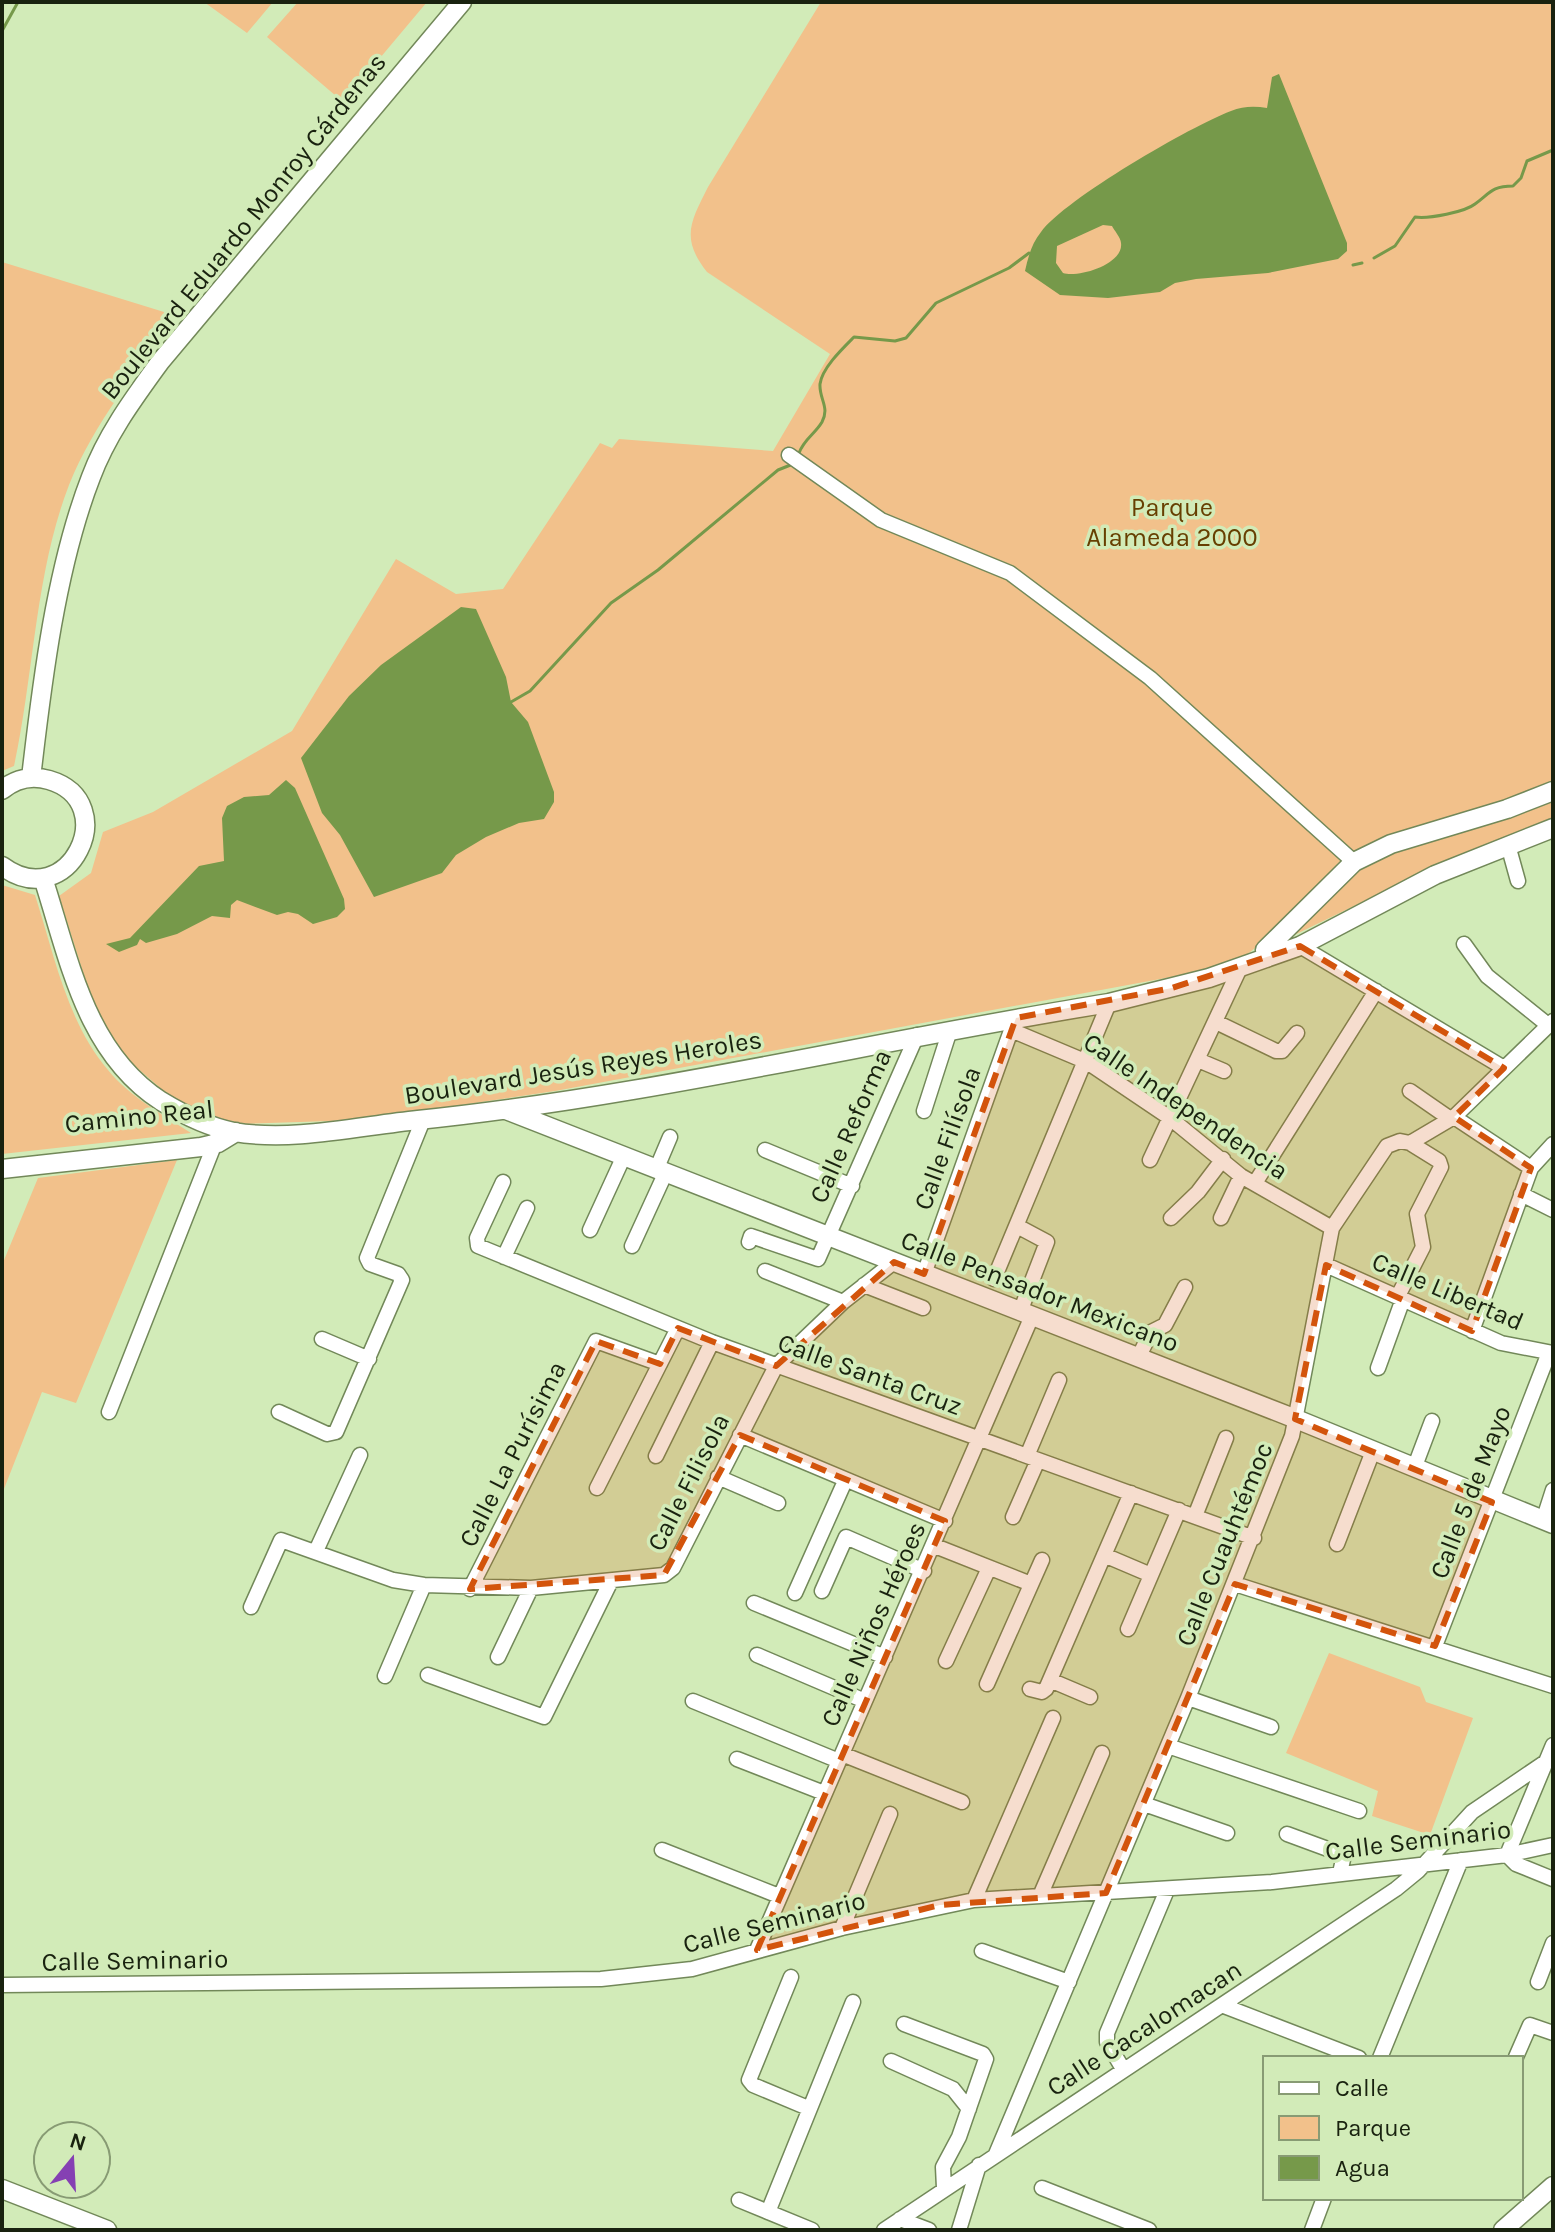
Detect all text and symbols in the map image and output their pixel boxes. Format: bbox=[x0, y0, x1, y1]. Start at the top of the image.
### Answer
street label: Boulevard Eduardo Monroy Cárdenas bbox=[94, 47, 393, 406]
park label: Parque Alameda 2000 bbox=[1086, 492, 1258, 553]
street label: Boulevard Jesús Reyes Heroles bbox=[402, 1024, 764, 1111]
street label: Calle Independencia bbox=[1077, 1026, 1294, 1186]
street label: Calle Reforma bbox=[803, 1045, 898, 1208]
street label: Calle Filísola bbox=[907, 1062, 988, 1214]
street label: Camino Real bbox=[63, 1093, 215, 1140]
street label: Calle Pensador Mexicano bbox=[897, 1224, 1183, 1359]
street label: Calle Libertad bbox=[1367, 1246, 1528, 1337]
street label: Calle Santa Cruz bbox=[773, 1327, 966, 1422]
street label: Calle La Purísima bbox=[452, 1356, 573, 1552]
street label: Calle 5 de Mayo bbox=[1423, 1401, 1518, 1583]
street label: Calle Filisola bbox=[641, 1408, 736, 1556]
street label: Calle Cuauhtémoc bbox=[1169, 1438, 1279, 1651]
street label: Calle Niños Héroes bbox=[814, 1517, 933, 1731]
street label: Calle Seminario bbox=[1323, 1814, 1513, 1867]
street label: Calle Seminario bbox=[680, 1885, 869, 1960]
street label: Calle Seminario bbox=[41, 1943, 229, 1978]
street label: Calle Cacalomacan bbox=[1041, 1954, 1247, 2103]
legend bbox=[1263, 2056, 1523, 2200]
text: Calle bbox=[1335, 2074, 1389, 2102]
text: Parque bbox=[1335, 2114, 1411, 2142]
north arrow bbox=[32, 2120, 112, 2200]
text: N bbox=[66, 2127, 89, 2157]
text: Agua bbox=[1335, 2154, 1390, 2182]

